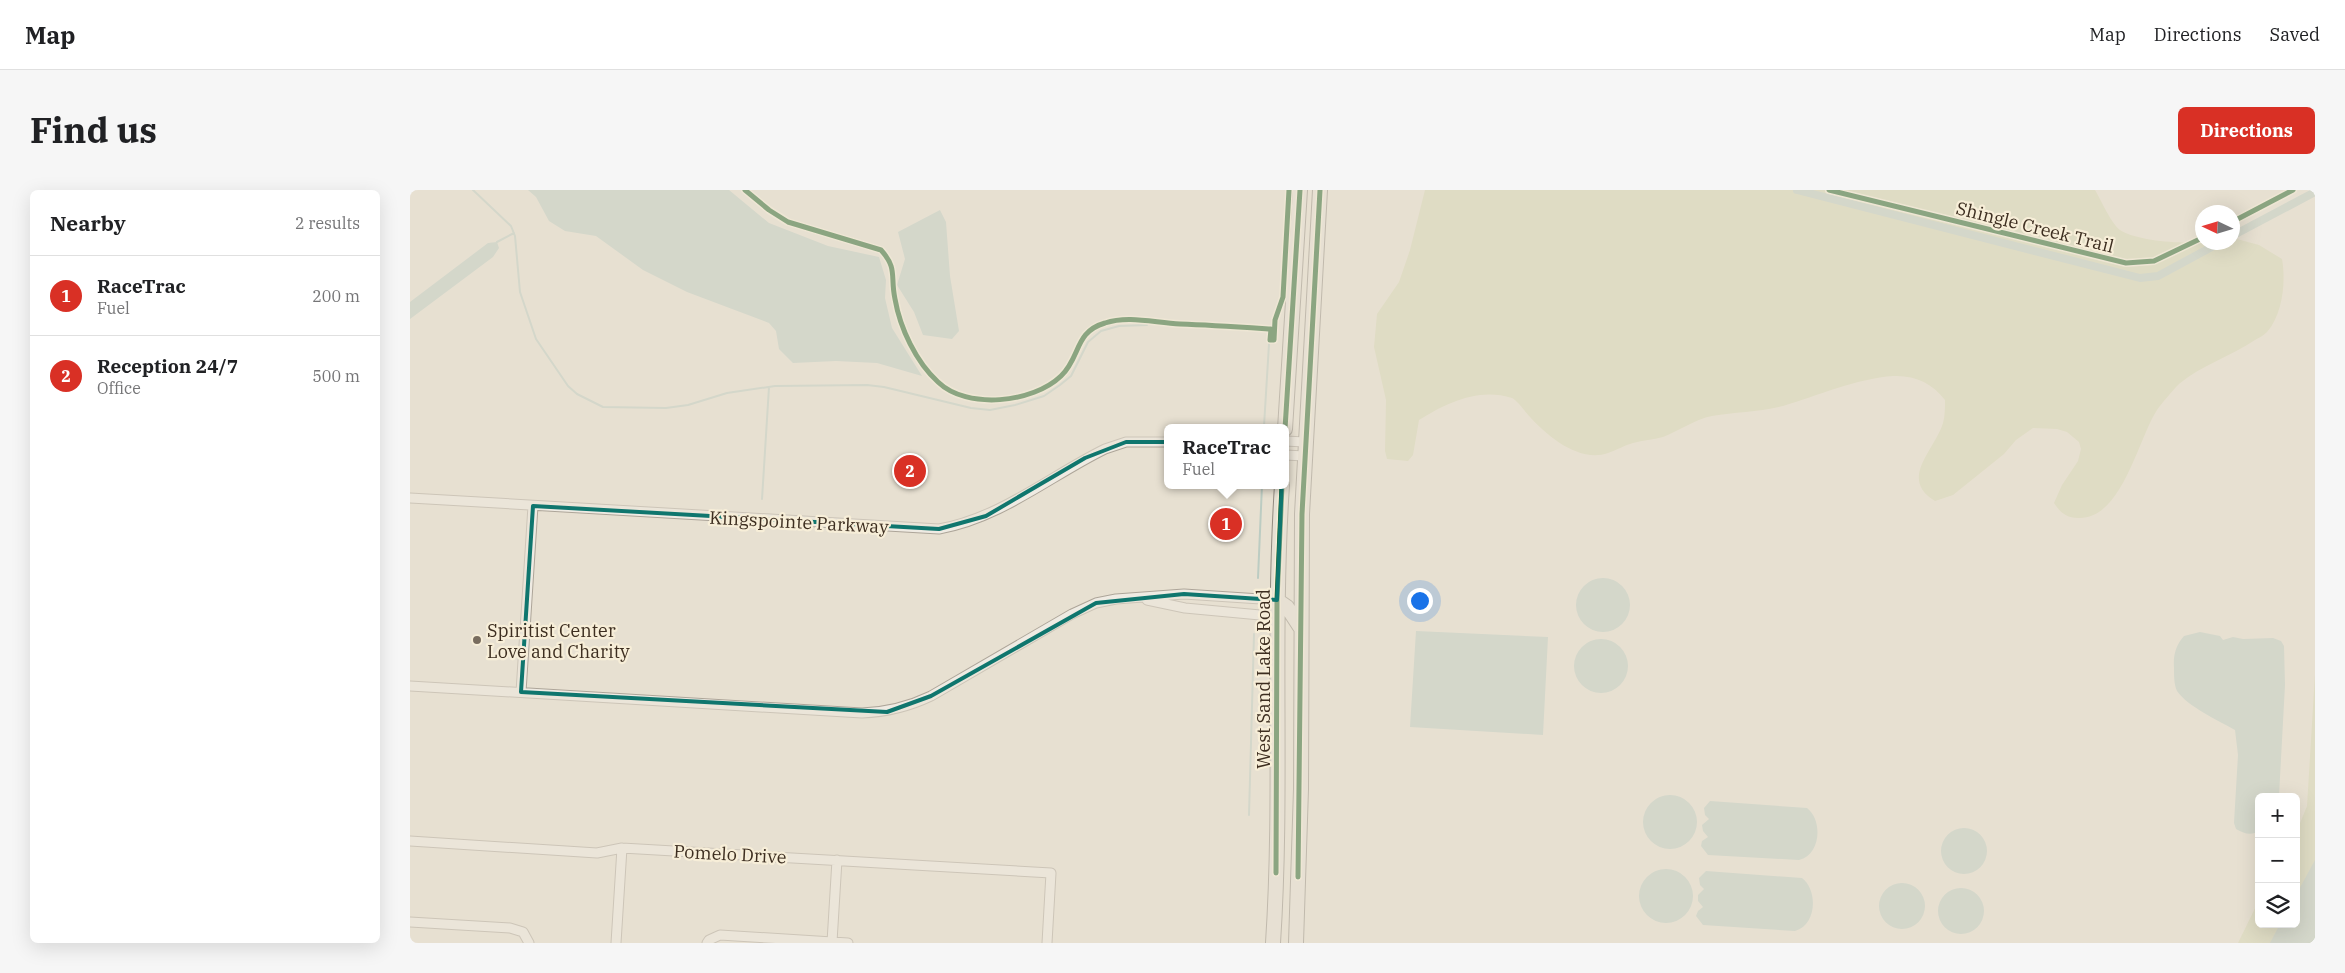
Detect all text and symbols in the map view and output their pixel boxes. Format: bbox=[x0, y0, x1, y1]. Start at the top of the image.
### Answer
text: Map bbox=[25, 19, 75, 51]
text: Map bbox=[2089, 23, 2126, 46]
text: Directions bbox=[2154, 23, 2242, 46]
text: Saved bbox=[2270, 23, 2320, 46]
text: Find us bbox=[30, 107, 157, 153]
button: Directions bbox=[2178, 107, 2315, 154]
street label: Shingle Creek Trail bbox=[1954, 196, 2116, 258]
north arrow bbox=[2195, 205, 2240, 250]
text: Nearby bbox=[50, 209, 126, 237]
text: 2 results bbox=[295, 213, 360, 233]
text: RaceTrac bbox=[97, 274, 186, 298]
text: 1 bbox=[61, 286, 71, 306]
text: 200 m bbox=[312, 286, 360, 306]
text: Fuel bbox=[97, 298, 130, 318]
text: Reception 24/7 bbox=[97, 354, 238, 378]
text: 2 bbox=[61, 366, 71, 386]
text: 500 m bbox=[312, 366, 360, 386]
text: Office bbox=[97, 378, 141, 398]
popup bbox=[1164, 424, 1289, 489]
text: RaceTrac bbox=[1182, 435, 1271, 459]
pin: 2 bbox=[894, 452, 926, 490]
text: Fuel bbox=[1182, 459, 1215, 479]
pin: 1 bbox=[1210, 505, 1242, 543]
street label: Kingspointe Parkway bbox=[709, 506, 890, 538]
your location bbox=[1407, 588, 1433, 614]
street label: West Sand Lake Road bbox=[1252, 589, 1275, 769]
place label: Spiritist Center Love and Charity bbox=[487, 619, 630, 663]
marker: Spiritist Center Love and Charity bbox=[471, 634, 483, 646]
map controls bbox=[2255, 793, 2300, 928]
button: + bbox=[2255, 793, 2300, 838]
button: − bbox=[2255, 838, 2300, 883]
street label: Pomelo Drive bbox=[673, 840, 787, 868]
button: layers bbox=[2255, 883, 2300, 928]

